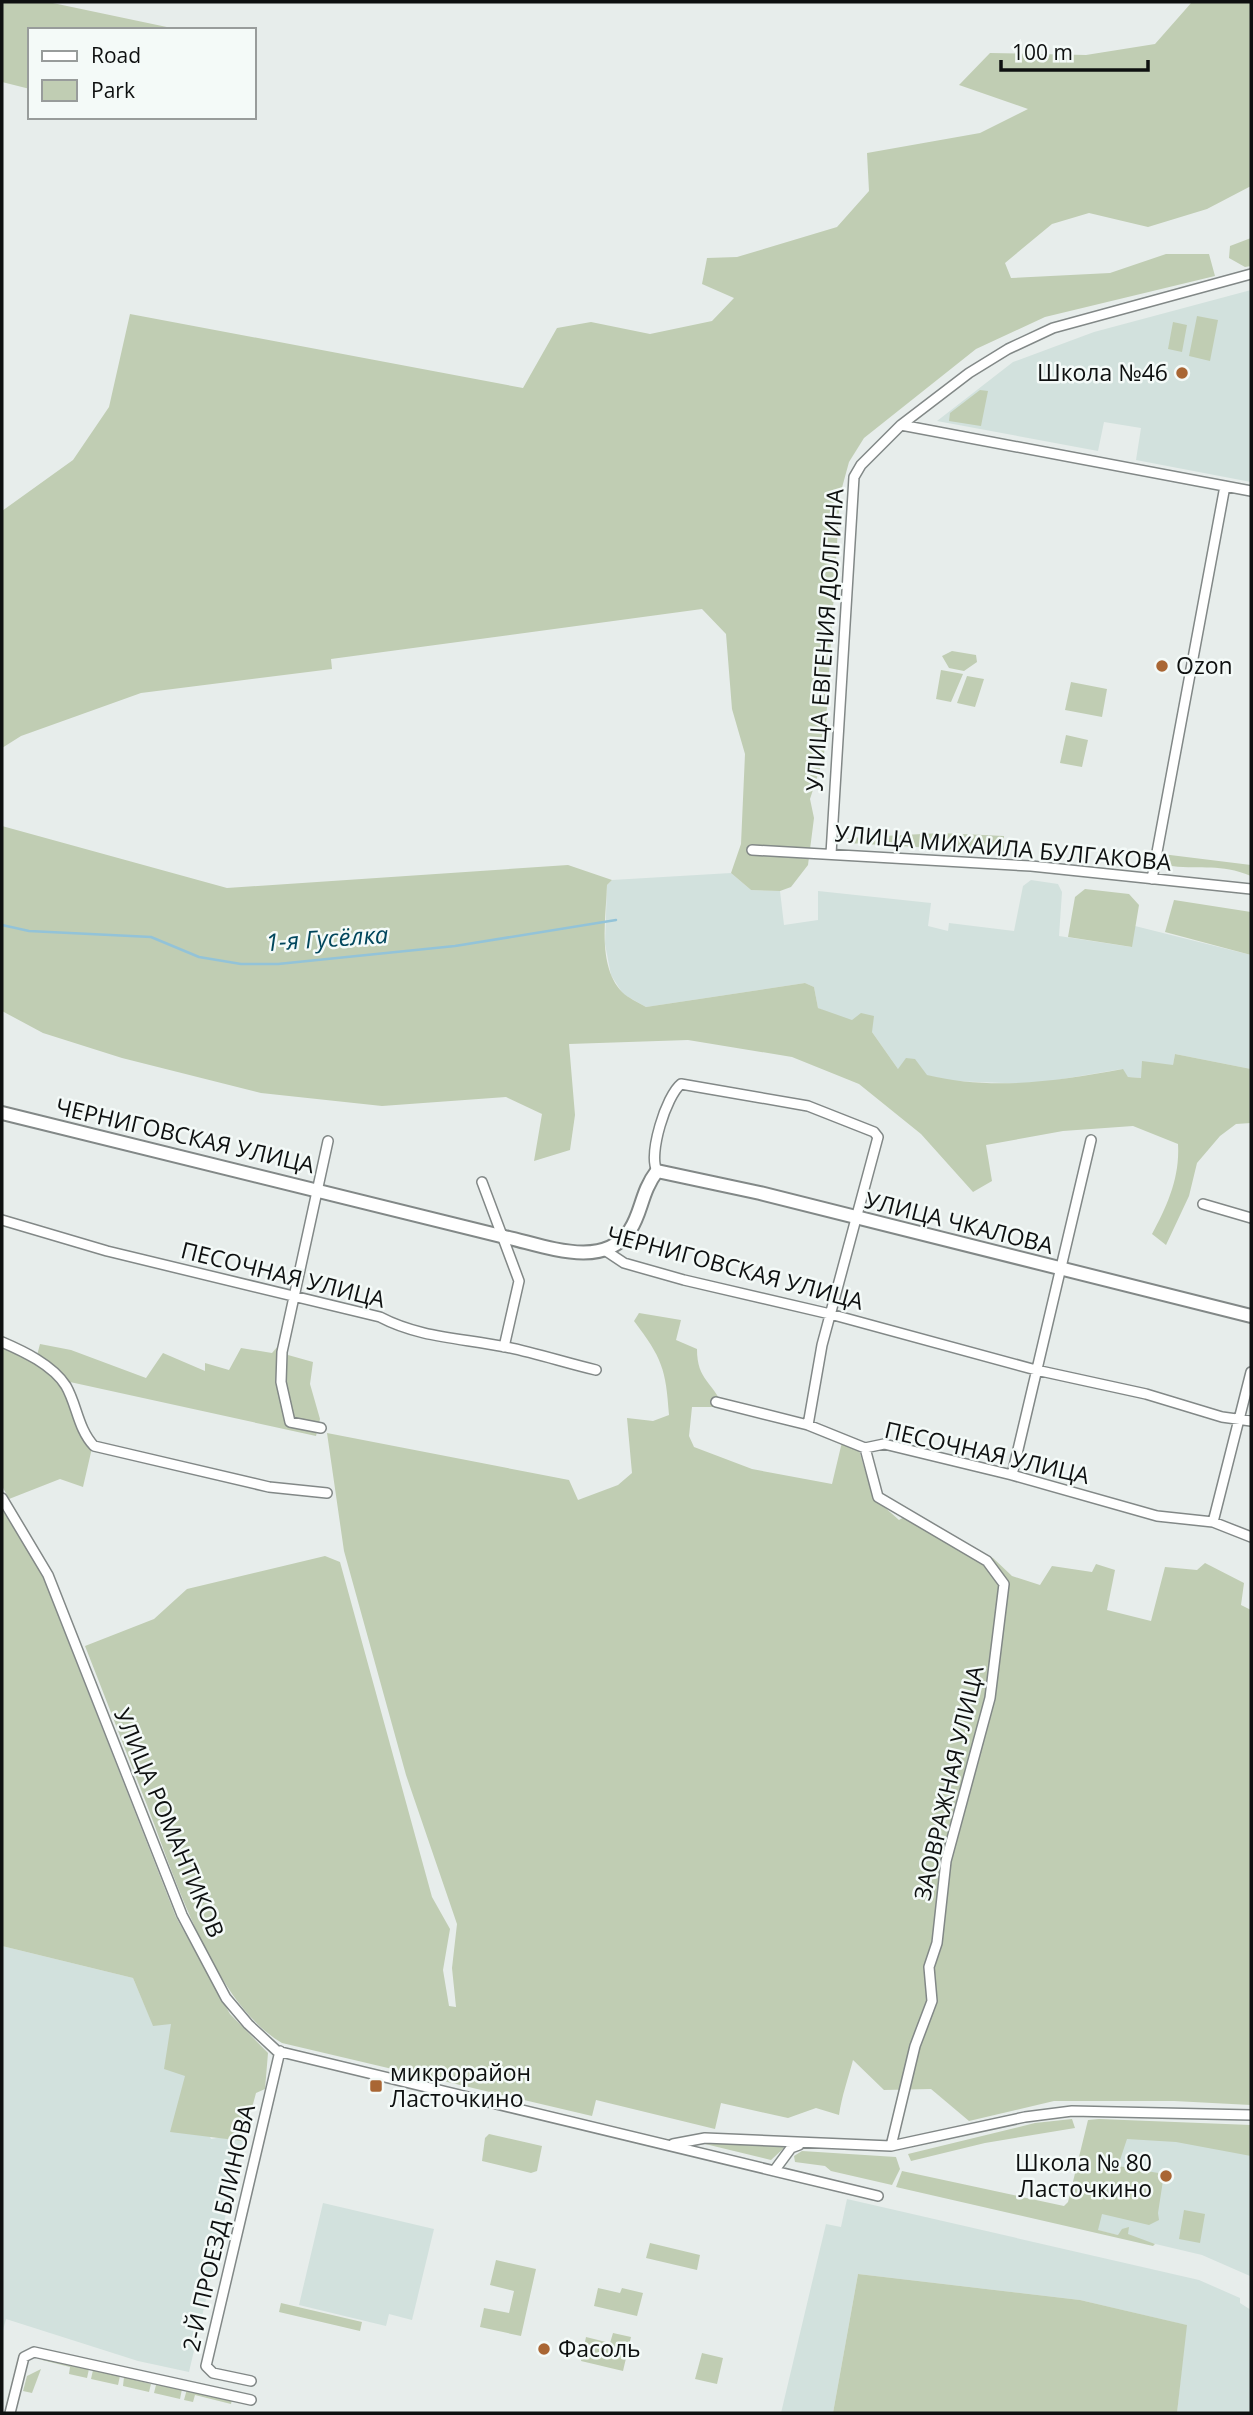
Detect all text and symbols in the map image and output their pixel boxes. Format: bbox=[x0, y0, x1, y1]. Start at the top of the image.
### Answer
legend bbox=[28, 28, 256, 119]
scale bar bbox=[1001, 28, 1148, 72]
text: 100 m bbox=[1012, 38, 1073, 66]
text: Road bbox=[91, 41, 141, 69]
text: Park bbox=[91, 76, 135, 104]
place label: Школа №46 bbox=[1037, 356, 1168, 388]
marker: Школа №46 bbox=[1174, 365, 1190, 381]
street label: УЛИЦА ЕВГЕНИЯ ДОЛГИНА bbox=[797, 487, 851, 792]
place label: Ozon bbox=[1176, 649, 1233, 681]
marker: Ozon bbox=[1154, 658, 1170, 674]
street label: УЛИЦА МИХАИЛА БУЛГАКОВА bbox=[833, 816, 1173, 878]
water label: 1-я Гусёлка bbox=[264, 917, 390, 958]
street label: ЧЕРНИГОВСКАЯ УЛИЦА bbox=[53, 1090, 318, 1180]
street label: УЛИЦА ЧКАЛОВА bbox=[862, 1183, 1057, 1261]
street label: ЧЕРНИГОВСКАЯ УЛИЦА bbox=[603, 1217, 868, 1317]
street label: ПЕСОЧНАЯ УЛИЦА bbox=[178, 1233, 389, 1315]
street label: ПЕСОЧНАЯ УЛИЦА bbox=[882, 1413, 1093, 1491]
street label: ЗАОВРАЖНАЯ УЛИЦА bbox=[905, 1662, 991, 1903]
street label: УЛИЦА РОМАНТИКОВ bbox=[107, 1703, 233, 1942]
place label: микрорайон Ласточкино bbox=[390, 2056, 531, 2114]
marker: микрорайон Ласточкино bbox=[368, 2078, 384, 2094]
street label: 2-Й ПРОЕЗД БЛИНОВА bbox=[174, 2101, 262, 2354]
place label: Школа № 80 Ласточкино bbox=[1015, 2146, 1152, 2204]
marker: Школа № 80 Ласточкино bbox=[1158, 2168, 1174, 2184]
place label: Фасоль bbox=[558, 2332, 641, 2364]
marker: Фасоль bbox=[536, 2341, 552, 2357]

